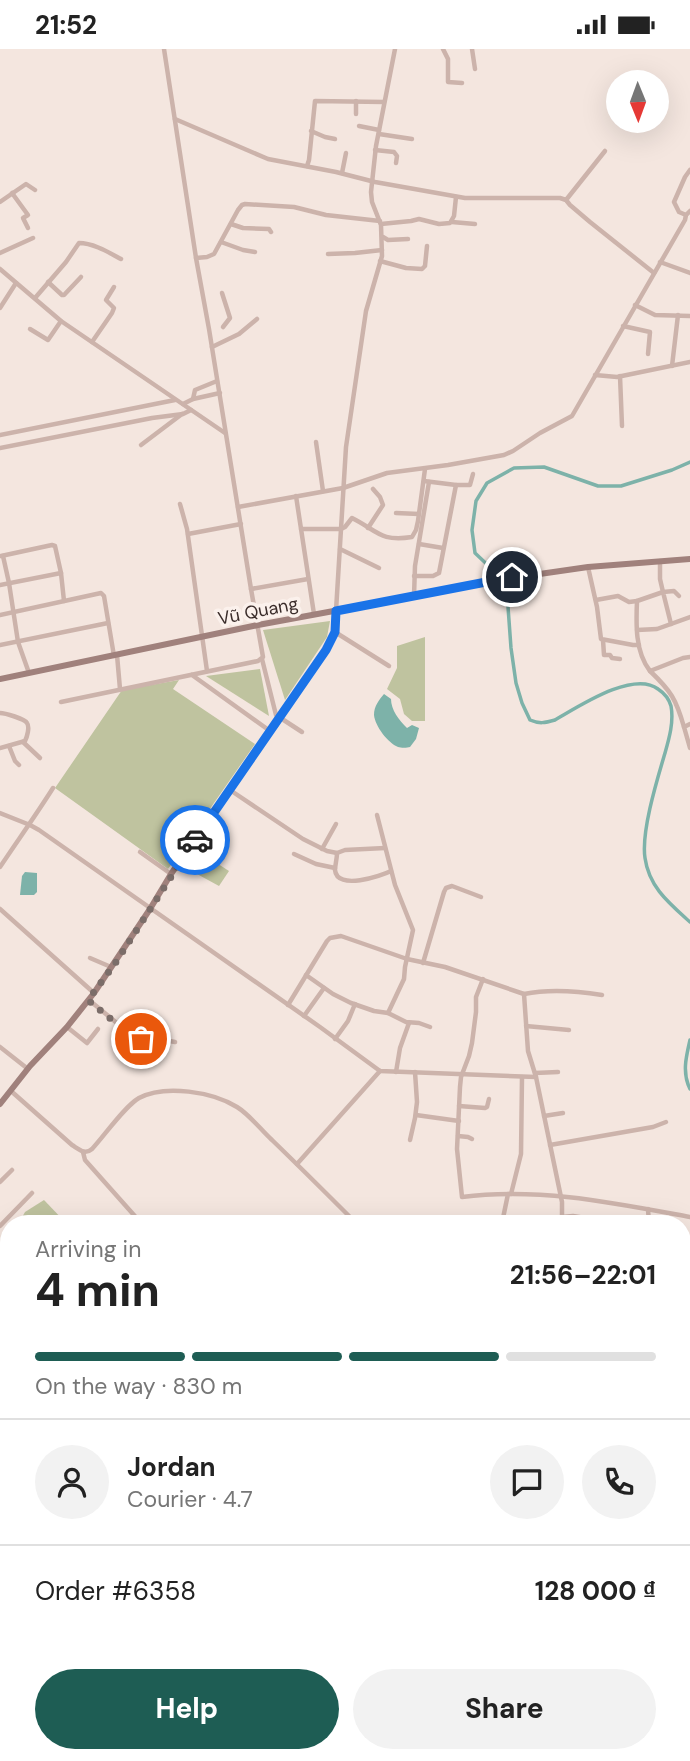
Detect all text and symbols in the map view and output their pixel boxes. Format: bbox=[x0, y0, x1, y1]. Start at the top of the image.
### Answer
text: 21:52 bbox=[35, 8, 97, 42]
north arrow bbox=[606, 70, 668, 133]
map controls bbox=[606, 70, 669, 133]
pin bbox=[482, 547, 542, 607]
icon: home bbox=[493, 558, 531, 596]
street label: Vũ Quang bbox=[216, 591, 300, 631]
courier bbox=[160, 805, 230, 875]
icon: car bbox=[176, 821, 214, 859]
pin bbox=[111, 1009, 171, 1069]
icon: bag bbox=[122, 1020, 160, 1058]
text: Arriving in bbox=[35, 1234, 141, 1264]
text: 21:56–22:01 bbox=[510, 1258, 656, 1292]
text: 4 min bbox=[35, 1260, 160, 1320]
text: On the way · 830 m bbox=[35, 1371, 242, 1401]
button: person bbox=[35, 1445, 109, 1519]
button: chat bbox=[490, 1445, 564, 1519]
button: phone bbox=[582, 1445, 656, 1519]
text: Jordan bbox=[127, 1450, 216, 1484]
text: Courier · 4.7 bbox=[127, 1484, 253, 1514]
text: Order #6358 bbox=[35, 1574, 196, 1608]
text: 128 000 ₫ bbox=[535, 1574, 656, 1608]
button: Help bbox=[35, 1669, 339, 1749]
button: Share bbox=[353, 1669, 656, 1749]

